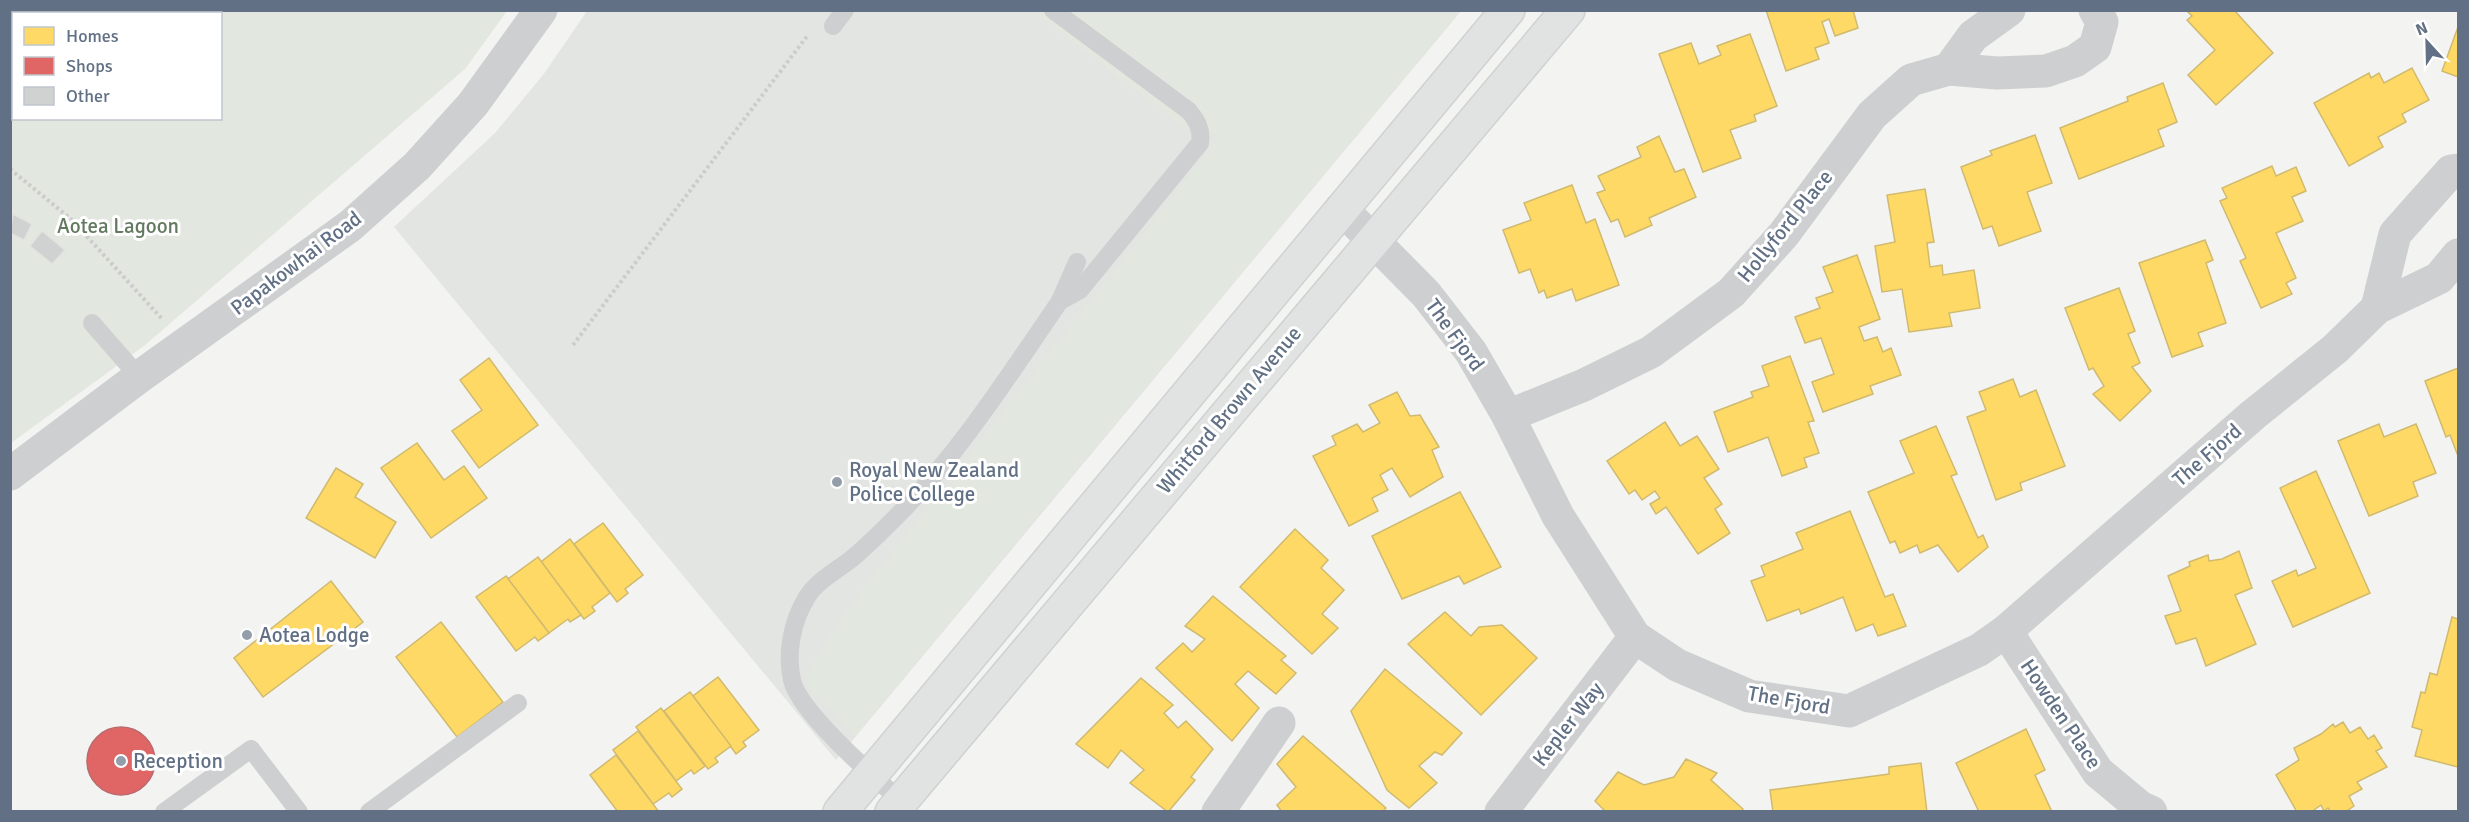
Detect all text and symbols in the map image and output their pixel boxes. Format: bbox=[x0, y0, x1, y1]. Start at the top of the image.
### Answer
legend bbox=[12, 12, 222, 120]
north arrow bbox=[2397, 12, 2457, 72]
text: N bbox=[2413, 18, 2431, 40]
text: Homes bbox=[66, 25, 119, 47]
text: Shops bbox=[66, 55, 113, 77]
text: Other bbox=[66, 85, 110, 107]
street label: Hollyford Place bbox=[1732, 165, 1838, 287]
street label: Papakowhai Road bbox=[225, 205, 367, 321]
park label: Aotea Lagoon bbox=[57, 213, 179, 239]
street label: The Fjord bbox=[1420, 294, 1490, 376]
street label: Whitford Brown Avenue bbox=[1151, 321, 1307, 499]
street label: The Fjord bbox=[2167, 418, 2247, 492]
place label: Royal New Zealand Police College bbox=[849, 457, 1019, 507]
marker: Royal New Zealand Police College bbox=[830, 475, 844, 489]
place label: Aotea Lodge bbox=[259, 622, 369, 648]
marker: Aotea Lodge bbox=[240, 628, 254, 642]
street label: Howden Place bbox=[2015, 654, 2107, 774]
street label: Kepler Way bbox=[1527, 676, 1609, 771]
street label: The Fjord bbox=[1746, 680, 1832, 720]
place label: Reception bbox=[133, 748, 223, 774]
marker: Reception bbox=[114, 754, 128, 768]

